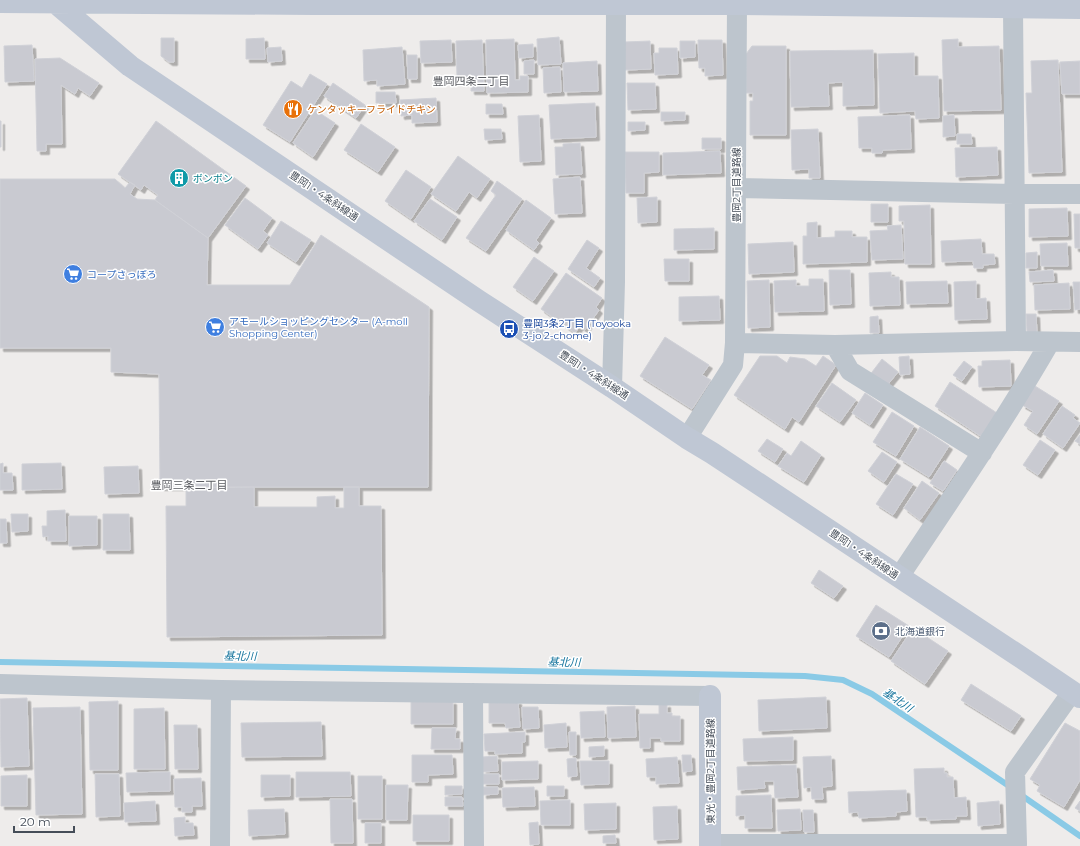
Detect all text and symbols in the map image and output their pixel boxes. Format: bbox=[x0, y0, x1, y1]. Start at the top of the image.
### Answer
district label: 豊岡四条二丁目 bbox=[433, 74, 510, 88]
restaurant icon: ケンタッキーフライドチキン bbox=[282, 98, 304, 120]
place label: ケンタッキーフライドチキン bbox=[307, 103, 436, 116]
street label: 豊岡2丁目道路線 bbox=[730, 147, 743, 223]
building icon: ボンボン bbox=[168, 167, 190, 189]
street label: 豊岡1・4条斜線通 bbox=[287, 168, 361, 224]
place label: ボンボン bbox=[193, 172, 233, 185]
supermarket icon: コープさっぽろ bbox=[62, 263, 84, 285]
place label: コープさっぽろ bbox=[87, 268, 156, 281]
place label: アモールショッピングセンター (A-moll Shopping Center) bbox=[229, 315, 408, 340]
supermarket icon: アモールショッピングセンター (A-moll Shopping Center) bbox=[204, 316, 226, 338]
place label: 豊岡3条2丁目 (Toyooka 3-jo 2-chome) bbox=[523, 317, 631, 342]
bus stop icon: 豊岡3条2丁目 (Toyooka 3-jo 2-chome) bbox=[498, 318, 520, 340]
street label: 豊岡1・4条斜線通 bbox=[557, 348, 631, 402]
district label: 豊岡三条二丁目 bbox=[151, 478, 228, 492]
street label: 豊岡1・4条斜線通 bbox=[827, 526, 901, 582]
bank icon: 北海道銀行 bbox=[870, 620, 892, 642]
place label: 北海道銀行 bbox=[895, 625, 945, 638]
water label: 基北川 bbox=[223, 649, 258, 663]
water label: 基北川 bbox=[547, 655, 582, 669]
water label: 基北川 bbox=[880, 685, 916, 716]
street label: 東光・豊岡2丁目道路線 bbox=[704, 718, 717, 824]
scale bar bbox=[14, 808, 74, 834]
text: 20 m bbox=[20, 814, 51, 829]

